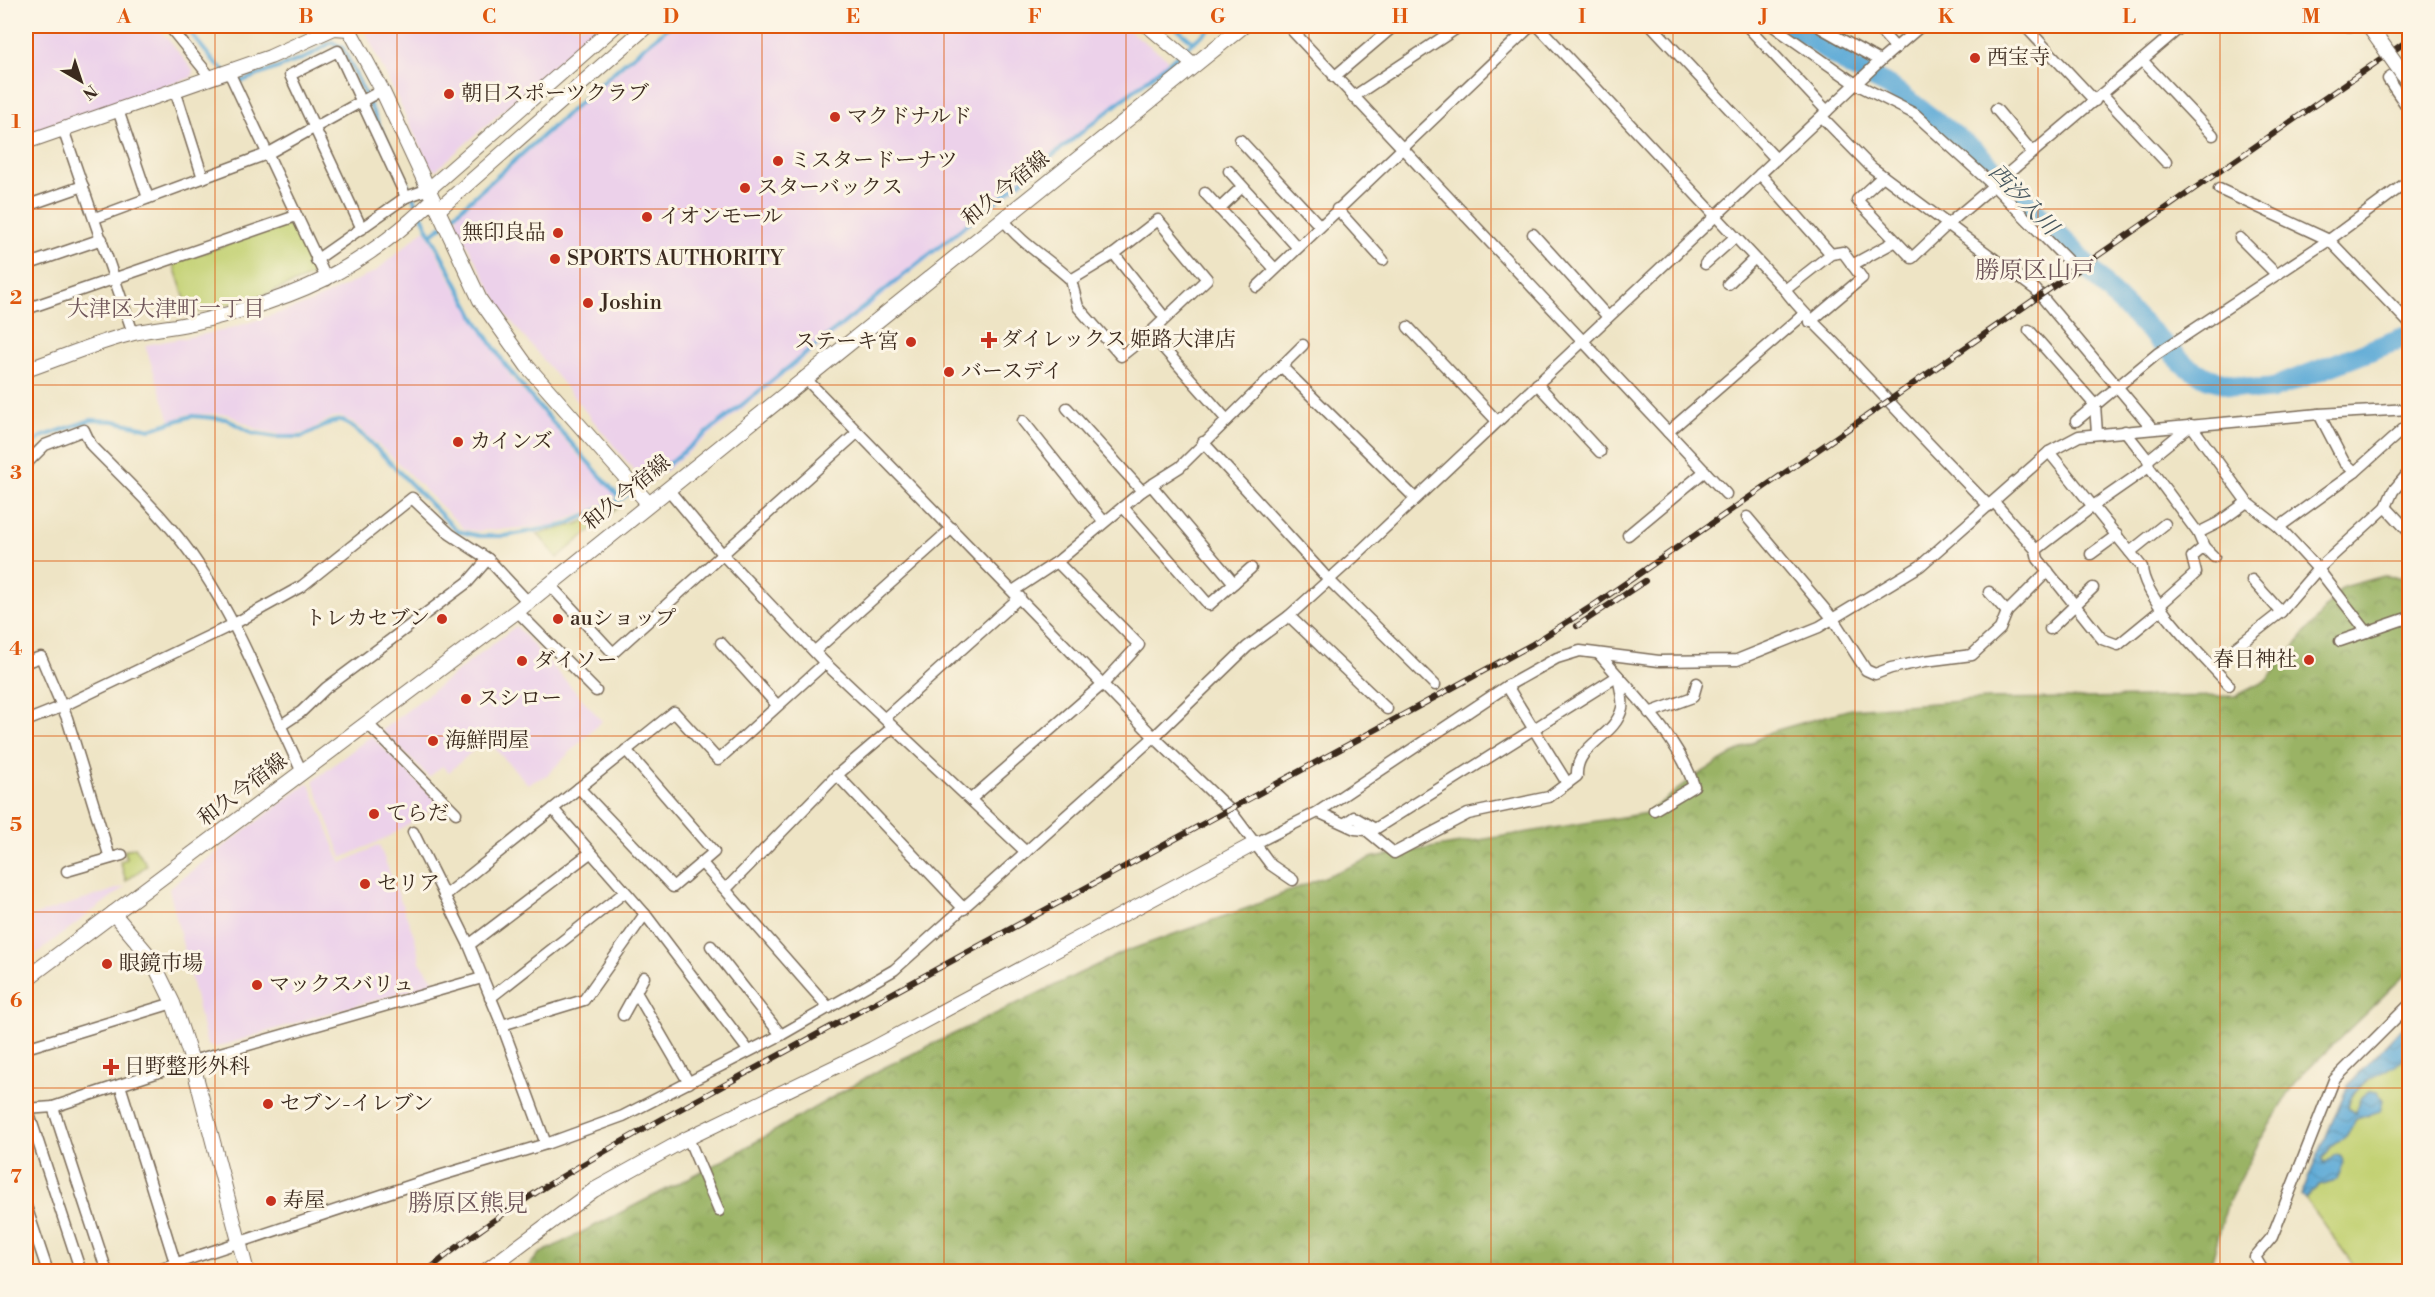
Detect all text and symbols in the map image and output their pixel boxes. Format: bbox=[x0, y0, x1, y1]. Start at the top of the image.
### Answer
text: A bbox=[116, 5, 132, 30]
text: B bbox=[298, 5, 314, 30]
text: C bbox=[482, 5, 496, 30]
text: D bbox=[663, 5, 679, 30]
text: E bbox=[846, 5, 860, 30]
text: F bbox=[1028, 5, 1042, 30]
text: G bbox=[1210, 5, 1226, 30]
text: H bbox=[1392, 5, 1409, 30]
text: I bbox=[1578, 5, 1586, 30]
text: J bbox=[1757, 5, 1768, 30]
text: K bbox=[1938, 5, 1955, 30]
text: L bbox=[2122, 5, 2136, 30]
text: M bbox=[2302, 5, 2321, 30]
place label: 西宝寺 bbox=[1987, 45, 2050, 71]
north arrow bbox=[51, 51, 111, 111]
marker: 西宝寺 bbox=[1968, 51, 1982, 65]
text: N bbox=[78, 80, 101, 104]
place label: 朝日スポーツクラブ bbox=[461, 81, 649, 107]
marker: 朝日スポーツクラブ bbox=[442, 87, 456, 101]
place label: マクドナルド bbox=[847, 104, 972, 130]
text: 1 bbox=[11, 110, 21, 135]
marker: マクドナルド bbox=[828, 110, 842, 124]
street label: 和久今宿線 bbox=[957, 146, 1055, 232]
place label: ミスタードーナツ bbox=[790, 148, 958, 174]
marker: ミスタードーナツ bbox=[771, 154, 785, 168]
water label: 西汐入川 bbox=[1983, 159, 2065, 242]
place label: スターバックス bbox=[757, 175, 903, 201]
marker: スターバックス bbox=[738, 181, 752, 195]
place label: イオンモール bbox=[659, 204, 783, 230]
marker: イオンモール bbox=[640, 210, 654, 224]
place label: 無印良品 bbox=[462, 220, 546, 246]
marker: 無印良品 bbox=[551, 226, 565, 240]
place label: SPORTS AUTHORITY bbox=[567, 246, 785, 272]
marker: SPORTS AUTHORITY bbox=[548, 252, 562, 266]
district label: 勝原区山戸 bbox=[1975, 256, 2095, 286]
text: 2 bbox=[10, 286, 22, 311]
place label: Joshin bbox=[599, 290, 662, 316]
district label: 大津区大津町一丁目 bbox=[67, 296, 265, 323]
marker: Joshin bbox=[581, 296, 595, 310]
place label: ダイレックス 姫路大津店 bbox=[1001, 327, 1236, 353]
place label: ステーキ宮 bbox=[794, 329, 899, 355]
marker: ダイレックス 姫路大津店 bbox=[982, 333, 996, 347]
marker: ステーキ宮 bbox=[904, 335, 918, 349]
place label: バースデイ bbox=[961, 359, 1063, 385]
marker: バースデイ bbox=[942, 365, 956, 379]
place label: カインズ bbox=[470, 429, 553, 455]
marker: カインズ bbox=[451, 435, 465, 449]
street label: 和久今宿線 bbox=[578, 450, 676, 536]
text: 3 bbox=[10, 461, 22, 486]
place label: トレカセブン bbox=[305, 606, 430, 632]
place label: auショップ bbox=[570, 606, 676, 632]
marker: トレカセブン bbox=[435, 612, 449, 626]
marker: auショップ bbox=[551, 612, 565, 626]
text: 4 bbox=[9, 637, 23, 662]
place label: 春日神社 bbox=[2213, 647, 2297, 673]
place label: ダイソー bbox=[534, 648, 618, 674]
marker: 春日神社 bbox=[2302, 653, 2316, 667]
marker: ダイソー bbox=[515, 654, 529, 668]
place label: スシロー bbox=[478, 686, 562, 712]
marker: スシロー bbox=[459, 692, 473, 706]
place label: 海鮮問屋 bbox=[445, 728, 529, 754]
marker: 海鮮問屋 bbox=[426, 734, 440, 748]
street label: 和久今宿線 bbox=[193, 748, 293, 832]
place label: てらだ bbox=[386, 801, 449, 827]
marker: てらだ bbox=[367, 807, 381, 821]
text: 5 bbox=[10, 813, 22, 838]
place label: セリア bbox=[377, 871, 440, 897]
marker: セリア bbox=[358, 877, 372, 891]
place label: 眼鏡市場 bbox=[119, 951, 203, 977]
marker: 眼鏡市場 bbox=[100, 957, 114, 971]
place label: マックスバリュ bbox=[269, 972, 414, 998]
marker: マックスバリュ bbox=[250, 978, 264, 992]
text: 6 bbox=[10, 989, 23, 1014]
place label: 日野整形外科 bbox=[124, 1054, 250, 1080]
marker: 日野整形外科 bbox=[102, 1058, 120, 1076]
place label: セブン-イレブン bbox=[280, 1091, 434, 1117]
marker: セブン-イレブン bbox=[261, 1097, 275, 1111]
text: 7 bbox=[10, 1165, 22, 1190]
place label: 寿屋 bbox=[283, 1188, 325, 1214]
district label: 勝原区熊見 bbox=[408, 1189, 528, 1219]
marker: 寿屋 bbox=[264, 1194, 278, 1208]

